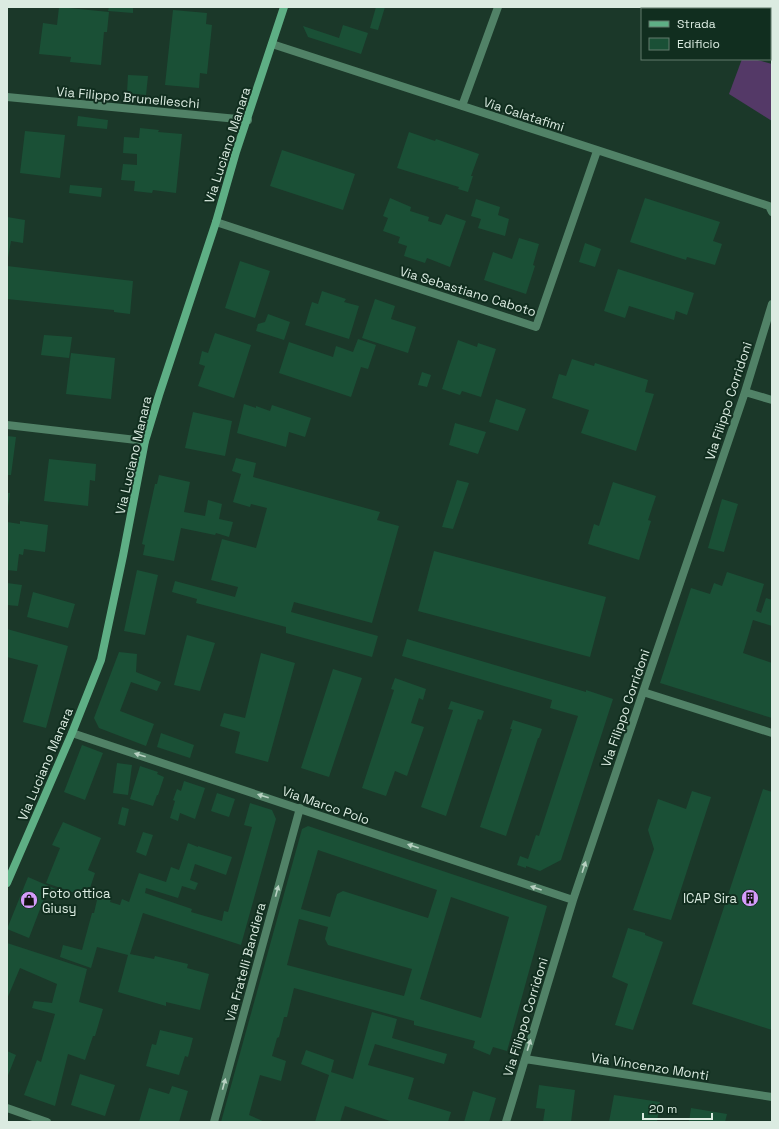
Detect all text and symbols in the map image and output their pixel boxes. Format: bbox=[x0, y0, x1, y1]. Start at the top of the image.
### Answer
legend bbox=[641, 8, 771, 60]
text: Strada bbox=[677, 16, 716, 32]
text: Edificio bbox=[677, 36, 720, 52]
street label: Via Filippo Brunelleschi bbox=[56, 83, 200, 112]
street label: Via Luciano Manara bbox=[201, 84, 254, 205]
street label: Via Calatafimi bbox=[481, 93, 566, 136]
street label: Via Sebastiano Caboto bbox=[397, 263, 538, 320]
street label: Via Filippo Corridoni bbox=[701, 340, 756, 463]
street label: Via Luciano Manara bbox=[112, 394, 156, 516]
street label: Via Filippo Corridoni bbox=[597, 647, 654, 769]
street label: Via Luciano Manara bbox=[14, 705, 77, 823]
one-way arrow bbox=[133, 752, 145, 758]
street label: Via Marco Polo bbox=[280, 783, 372, 828]
one-way arrow bbox=[257, 793, 269, 799]
one-way arrow bbox=[406, 843, 418, 849]
one-way arrow bbox=[581, 860, 587, 872]
one-way arrow bbox=[530, 884, 542, 890]
place label: Foto ottica Giusy bbox=[42, 885, 111, 917]
one-way arrow bbox=[274, 885, 280, 897]
building icon: ICAP Sira bbox=[740, 888, 760, 908]
shop icon: Foto ottica Giusy bbox=[19, 890, 39, 910]
place label: ICAP Sira bbox=[683, 890, 738, 907]
street label: Via Fratelli Bandiera bbox=[221, 900, 270, 1024]
street label: Via Filippo Corridoni bbox=[499, 956, 552, 1079]
one-way arrow bbox=[526, 1038, 532, 1050]
street label: Via Vincenzo Monti bbox=[590, 1049, 710, 1084]
one-way arrow bbox=[221, 1078, 227, 1090]
scale bar bbox=[643, 1095, 712, 1121]
text: 20 m bbox=[649, 1101, 677, 1117]

